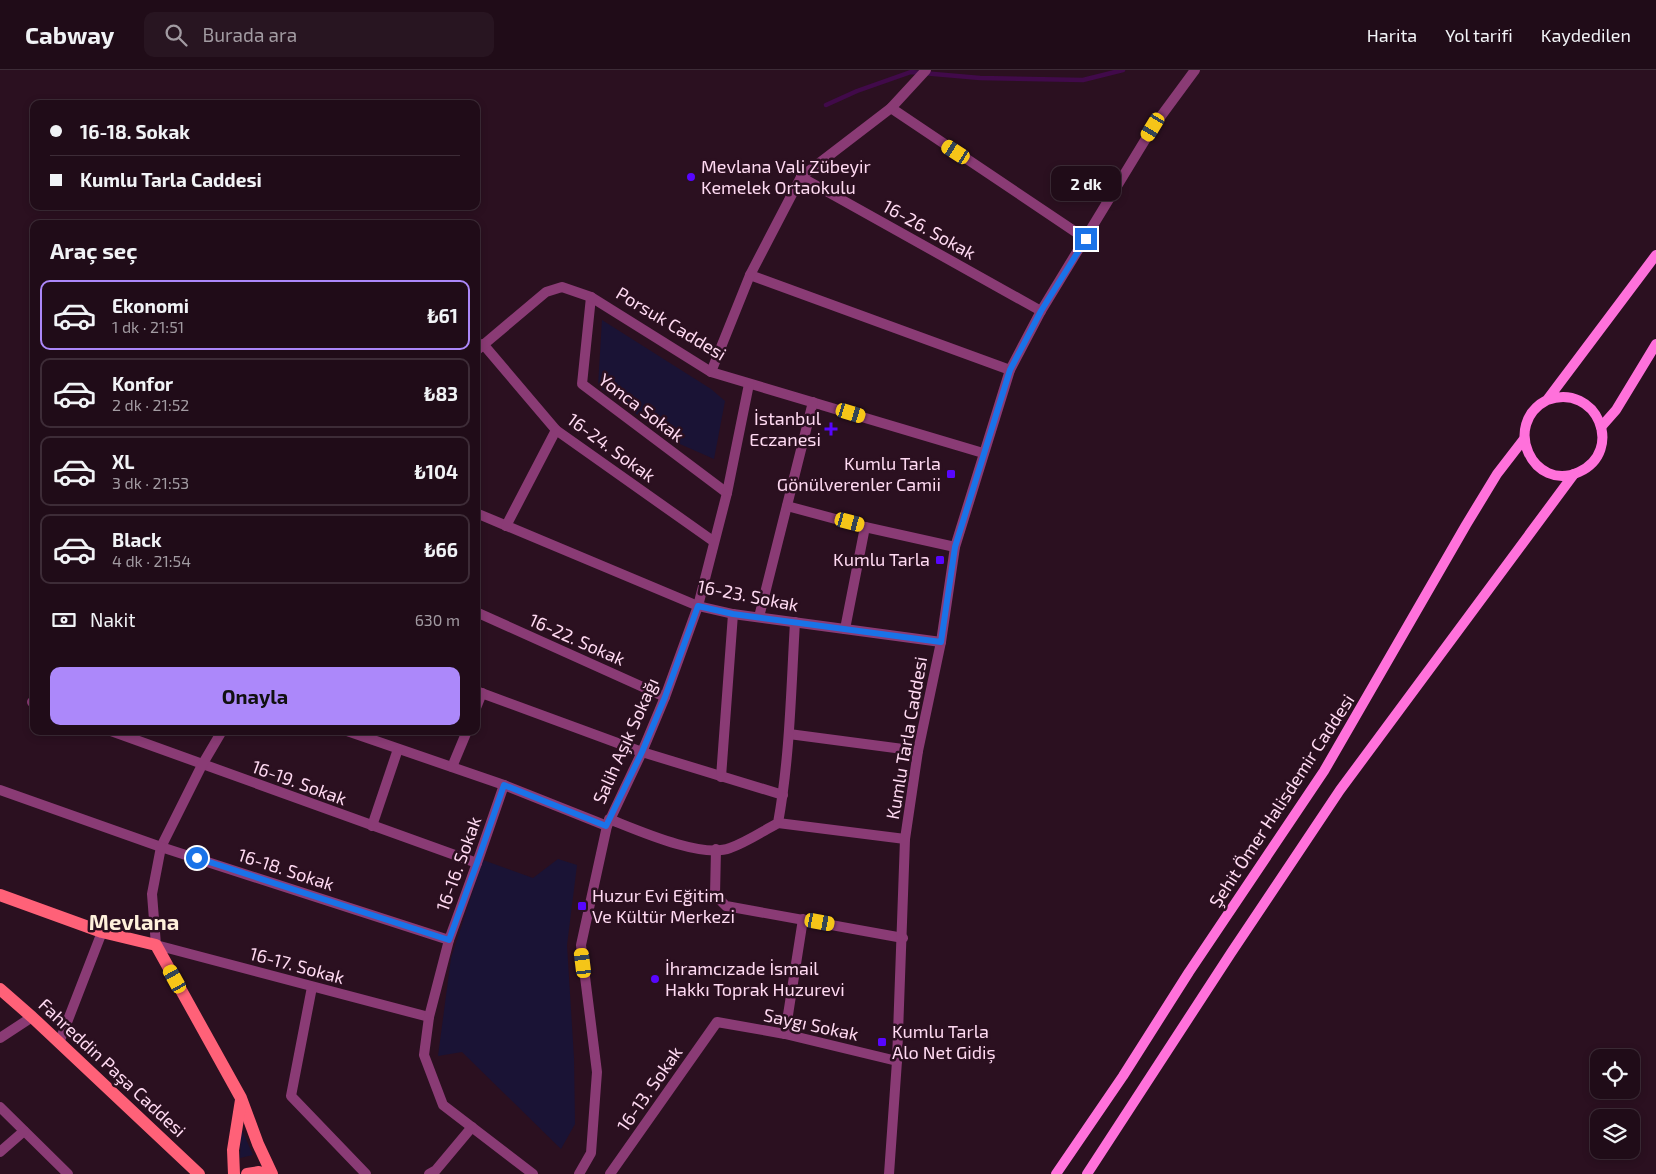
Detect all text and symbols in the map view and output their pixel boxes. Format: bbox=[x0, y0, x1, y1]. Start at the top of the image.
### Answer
search box bbox=[144, 12, 494, 57]
text: Cabway bbox=[25, 20, 114, 49]
icon: search bbox=[162, 21, 190, 49]
text: Burada ara bbox=[202, 23, 297, 46]
text: Harita bbox=[1367, 24, 1417, 46]
text: Yol tarifi bbox=[1445, 24, 1513, 46]
text: Kaydedilen bbox=[1541, 24, 1631, 46]
car bbox=[1138, 110, 1167, 144]
text: 16-18. Sokak bbox=[80, 120, 190, 143]
car bbox=[939, 138, 972, 166]
place label: Mevlana Vali Zübeyir Kemelek Ortaokulu bbox=[701, 155, 871, 198]
callout: 2 dk bbox=[1051, 166, 1121, 202]
text: Kumlu Tarla Caddesi bbox=[80, 168, 262, 191]
marker: Mevlana Vali Zübeyir Kemelek Ortaokulu bbox=[685, 171, 697, 183]
text: 2 dk bbox=[1070, 174, 1102, 193]
street label: 16-26. Sokak bbox=[879, 195, 980, 264]
route end bbox=[1075, 228, 1097, 250]
text: Araç seç bbox=[50, 237, 137, 263]
street label: Porsuk Caddesi bbox=[613, 282, 731, 365]
icon: car bbox=[52, 293, 97, 338]
text: Ekonomi bbox=[112, 294, 189, 317]
text: ₺61 bbox=[427, 304, 458, 327]
text: 1 dk · 21:51 bbox=[112, 317, 184, 336]
street label: Yonca Sokak bbox=[595, 368, 689, 446]
icon: car bbox=[52, 371, 97, 416]
text: Konfor bbox=[112, 372, 173, 395]
text: ₺83 bbox=[424, 382, 458, 405]
text: 2 dk · 21:52 bbox=[112, 395, 189, 414]
car bbox=[834, 401, 867, 425]
place label: İstanbul Eczanesi bbox=[749, 407, 822, 450]
street label: 16-24. Sokak bbox=[563, 408, 660, 486]
marker: İstanbul Eczanesi bbox=[825, 423, 837, 435]
icon: car bbox=[52, 449, 97, 494]
text: XL bbox=[112, 450, 134, 473]
place label: Kumlu Tarla Gönülverenler Camii bbox=[777, 452, 941, 495]
text: ₺104 bbox=[414, 460, 458, 483]
marker: Kumlu Tarla Gönülverenler Camii bbox=[945, 468, 957, 480]
text: 3 dk · 21:53 bbox=[112, 473, 189, 492]
car bbox=[833, 511, 866, 533]
icon: car bbox=[52, 527, 97, 572]
text: Black bbox=[112, 528, 162, 551]
text: ₺66 bbox=[424, 538, 458, 561]
place label: Kumlu Tarla bbox=[833, 548, 930, 570]
text: 4 dk · 21:54 bbox=[112, 551, 191, 570]
marker: Kumlu Tarla bbox=[934, 554, 946, 566]
street label: 16-23. Sokak bbox=[696, 574, 801, 616]
icon: cash bbox=[50, 606, 78, 634]
text: Nakit bbox=[90, 608, 135, 631]
street label: 16-22. Sokak bbox=[526, 608, 629, 670]
text: 630 m bbox=[415, 610, 460, 629]
street label: Kumlu Tarla Caddesi bbox=[881, 655, 931, 821]
button: Onayla bbox=[50, 667, 460, 725]
street label: Salih Aşık Sokağı bbox=[587, 674, 664, 807]
street label: Şehit Ömer Halisdemir Caddesi bbox=[1204, 690, 1359, 912]
street label: 16-19. Sokak bbox=[249, 755, 350, 809]
street label: 16-16. Sokak bbox=[431, 813, 485, 914]
street label: 16-18. Sokak bbox=[235, 843, 337, 895]
route start bbox=[186, 847, 208, 869]
place label: Huzur Evi Eğitim Ve Kültür Merkezi bbox=[592, 884, 735, 927]
marker: Huzur Evi Eğitim Ve Kültür Merkezi bbox=[576, 900, 588, 912]
district label: Mevlana bbox=[89, 908, 179, 934]
car bbox=[803, 912, 836, 932]
street label: 16-17. Sokak bbox=[247, 942, 347, 988]
car bbox=[573, 947, 592, 979]
place label: İhramcızade İsmail Hakkı Toprak Huzurevi bbox=[665, 957, 845, 1000]
car bbox=[161, 962, 188, 996]
marker: İhramcızade İsmail Hakkı Toprak Huzurevi bbox=[649, 973, 661, 985]
street label: Fahreddin Paşa Caddesi bbox=[34, 993, 191, 1142]
street label: Saygı Sokak bbox=[762, 1003, 861, 1045]
place label: Kumlu Tarla Alo Net Gidiş bbox=[892, 1020, 996, 1064]
marker: Kumlu Tarla Alo Net Gidiş bbox=[876, 1036, 888, 1048]
street label: 16-13. Sokak bbox=[612, 1042, 687, 1135]
map controls bbox=[1590, 1049, 1640, 1159]
button: locate bbox=[1590, 1049, 1640, 1099]
button: layers bbox=[1590, 1109, 1640, 1159]

